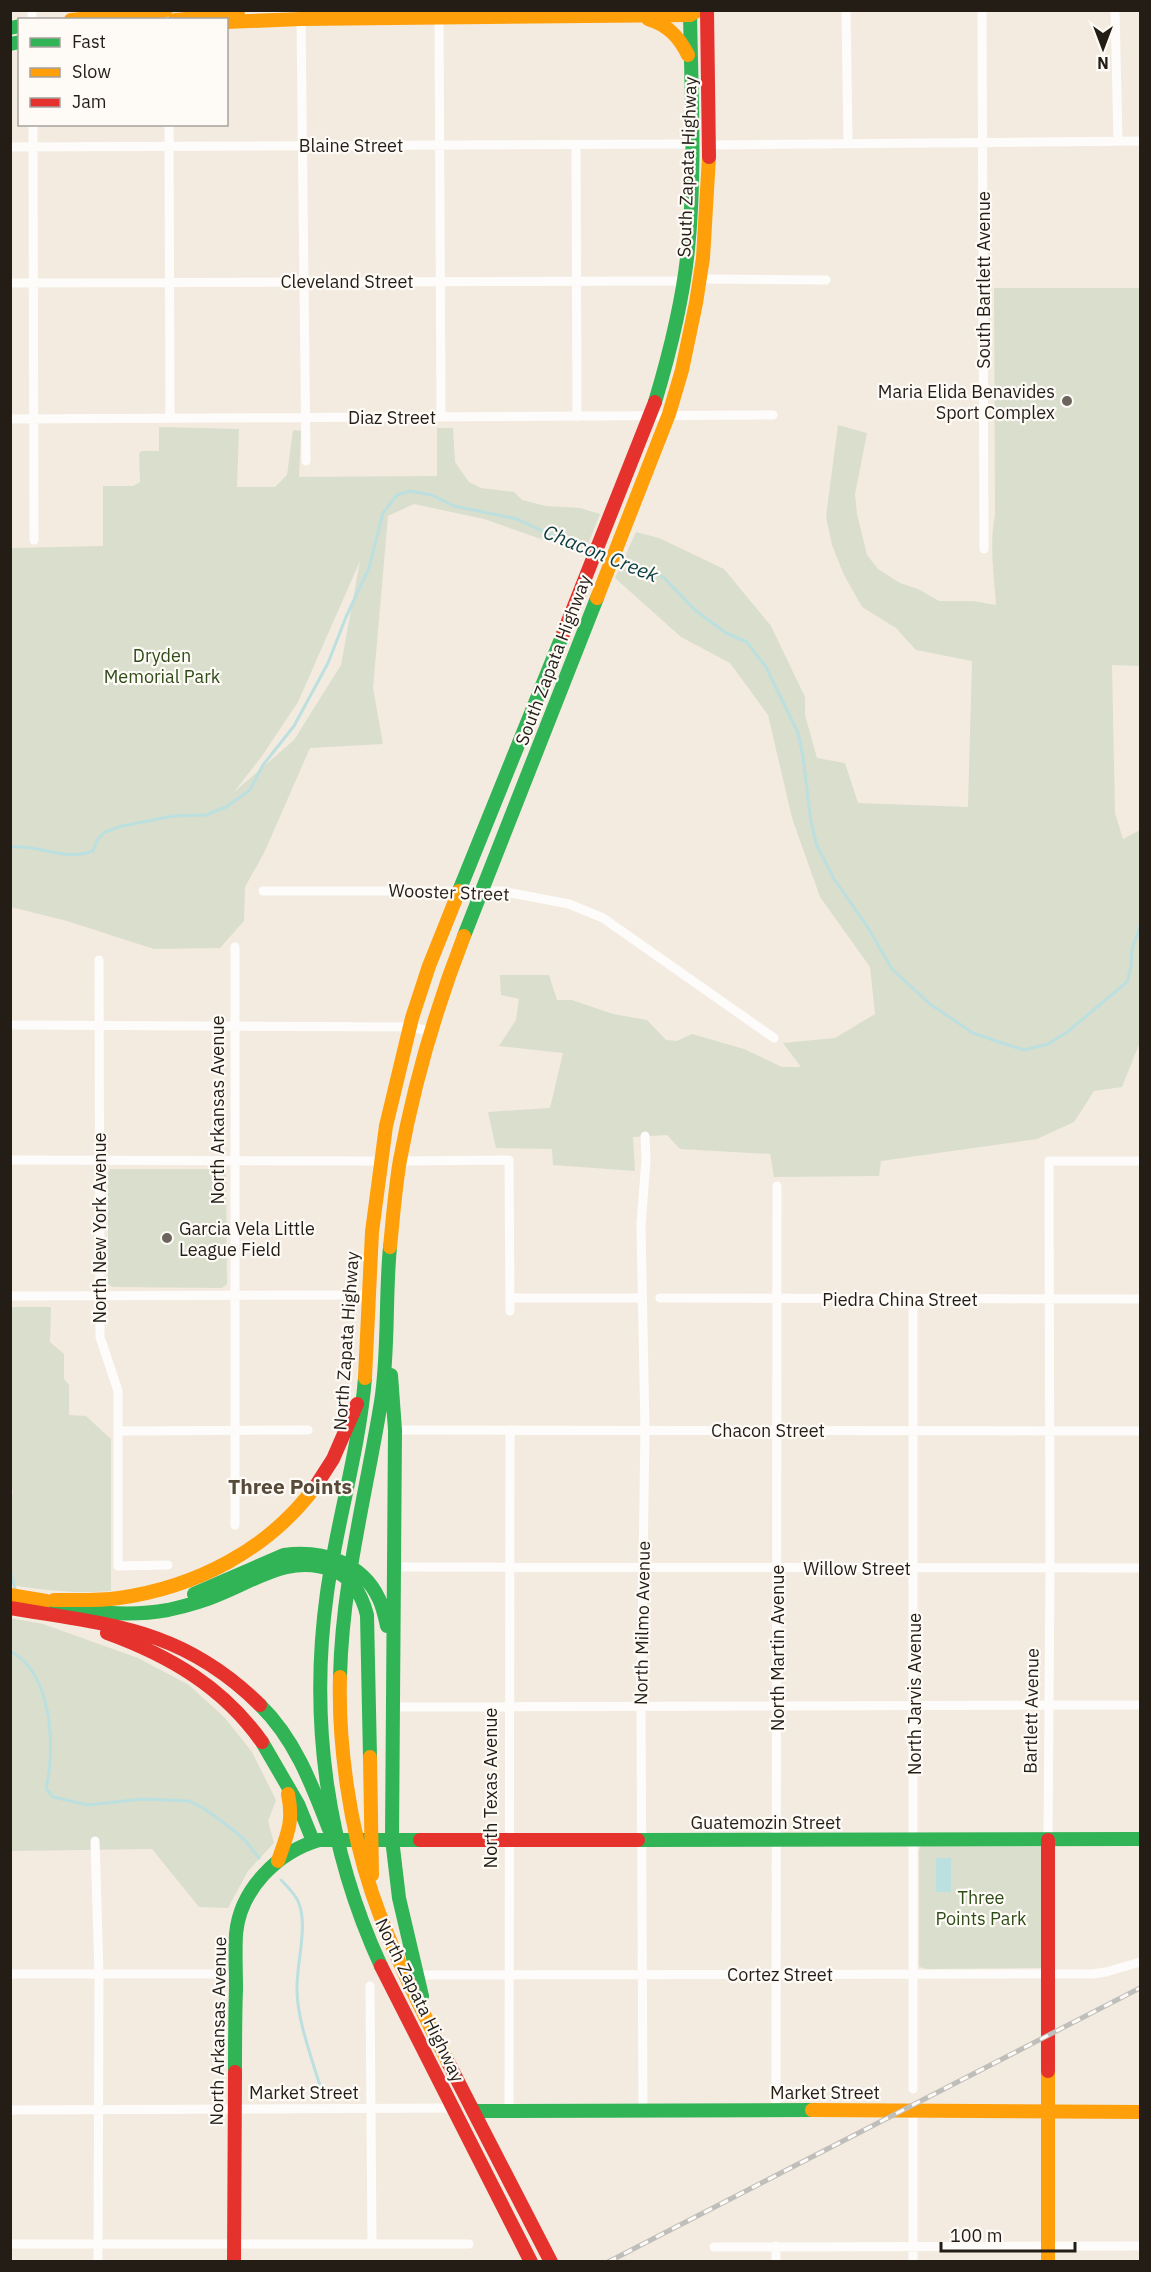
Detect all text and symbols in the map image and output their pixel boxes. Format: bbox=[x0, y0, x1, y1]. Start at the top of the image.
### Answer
legend bbox=[18, 18, 228, 126]
north arrow bbox=[1073, 18, 1133, 78]
text: Fast bbox=[72, 30, 106, 53]
text: N bbox=[1097, 53, 1109, 73]
text: Slow bbox=[72, 60, 111, 83]
street label: South Zapata Highway bbox=[672, 76, 702, 258]
text: Jam bbox=[72, 90, 107, 113]
street label: Blaine Street bbox=[299, 134, 403, 157]
street label: South Bartlett Avenue bbox=[972, 191, 995, 369]
street label: Cleveland Street bbox=[280, 270, 414, 293]
place label: Maria Elida Benavides Sport Complex bbox=[878, 380, 1055, 424]
marker: Maria Elida Benavides Sport Complex bbox=[1060, 394, 1074, 408]
street label: Diaz Street bbox=[348, 406, 436, 429]
water label: Chacon Creek bbox=[540, 518, 663, 589]
street label: South Zapata Highway bbox=[510, 571, 596, 749]
park label: Dryden Memorial Park bbox=[104, 644, 221, 688]
street label: Wooster Street bbox=[388, 878, 510, 906]
street label: North Arkansas Avenue bbox=[206, 1015, 229, 1205]
street label: North New York Avenue bbox=[88, 1132, 111, 1324]
place label: Garcia Vela Little League Field bbox=[179, 1217, 315, 1261]
marker: Garcia Vela Little League Field bbox=[160, 1231, 174, 1245]
street label: North Zapata Highway bbox=[328, 1251, 364, 1431]
street label: Piedra China Street bbox=[822, 1288, 978, 1311]
street label: Chacon Street bbox=[711, 1419, 825, 1442]
district label: Three Points bbox=[228, 1472, 352, 1500]
street label: North Milmo Avenue bbox=[629, 1540, 655, 1705]
street label: Willow Street bbox=[803, 1557, 911, 1580]
street label: North Martin Avenue bbox=[766, 1565, 789, 1731]
street label: North Jarvis Avenue bbox=[903, 1613, 926, 1775]
street label: Bartlett Avenue bbox=[1018, 1648, 1044, 1774]
street label: North Texas Avenue bbox=[479, 1707, 502, 1868]
street label: Guatemozin Street bbox=[691, 1811, 841, 1834]
park label: Three Points Park bbox=[935, 1886, 1027, 1930]
street label: North Zapata Highway bbox=[370, 1914, 470, 2086]
street label: North Arkansas Avenue bbox=[205, 1936, 231, 2126]
street label: Cortez Street bbox=[727, 1963, 833, 1986]
street label: Market Street bbox=[249, 2081, 359, 2104]
street label: Market Street bbox=[770, 2081, 880, 2104]
scale bar bbox=[941, 2215, 1074, 2253]
text: 100 m bbox=[950, 2224, 1002, 2247]

